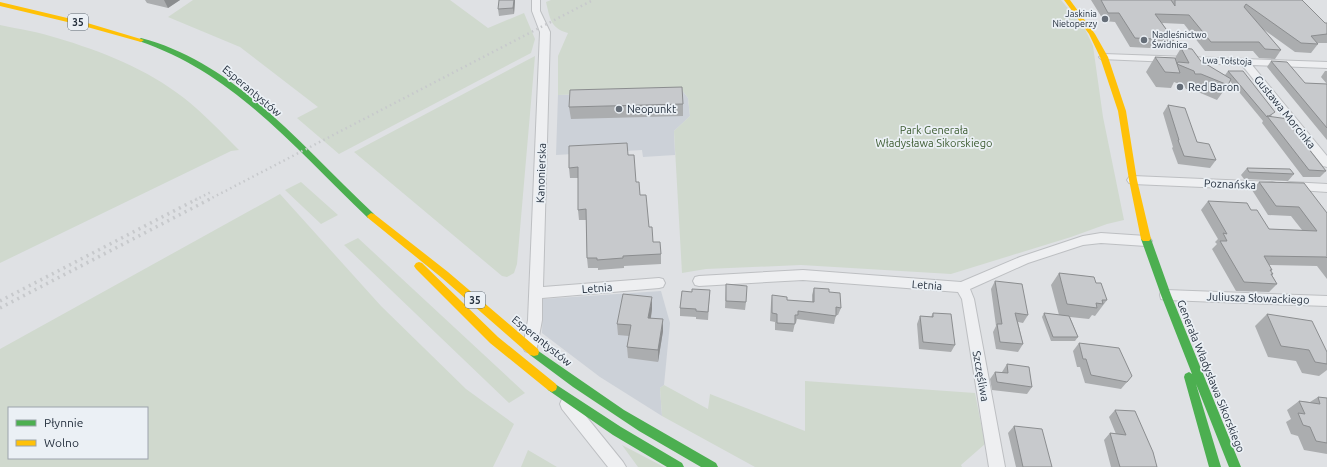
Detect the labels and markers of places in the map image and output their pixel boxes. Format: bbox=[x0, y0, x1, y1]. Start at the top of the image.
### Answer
place label: Jaskinia Nietoperzy bbox=[1052, 9, 1098, 29]
marker: Jaskinia Nietoperzy bbox=[1100, 14, 1110, 24]
place label: Nadleśnictwo Świdnica bbox=[1152, 30, 1207, 50]
marker: Nadleśnictwo Świdnica bbox=[1139, 35, 1149, 45]
place label: Red Baron bbox=[1188, 81, 1239, 93]
marker: Red Baron bbox=[1175, 82, 1185, 92]
place label: Neopunkt bbox=[627, 103, 677, 115]
marker: Neopunkt bbox=[614, 104, 624, 114]

